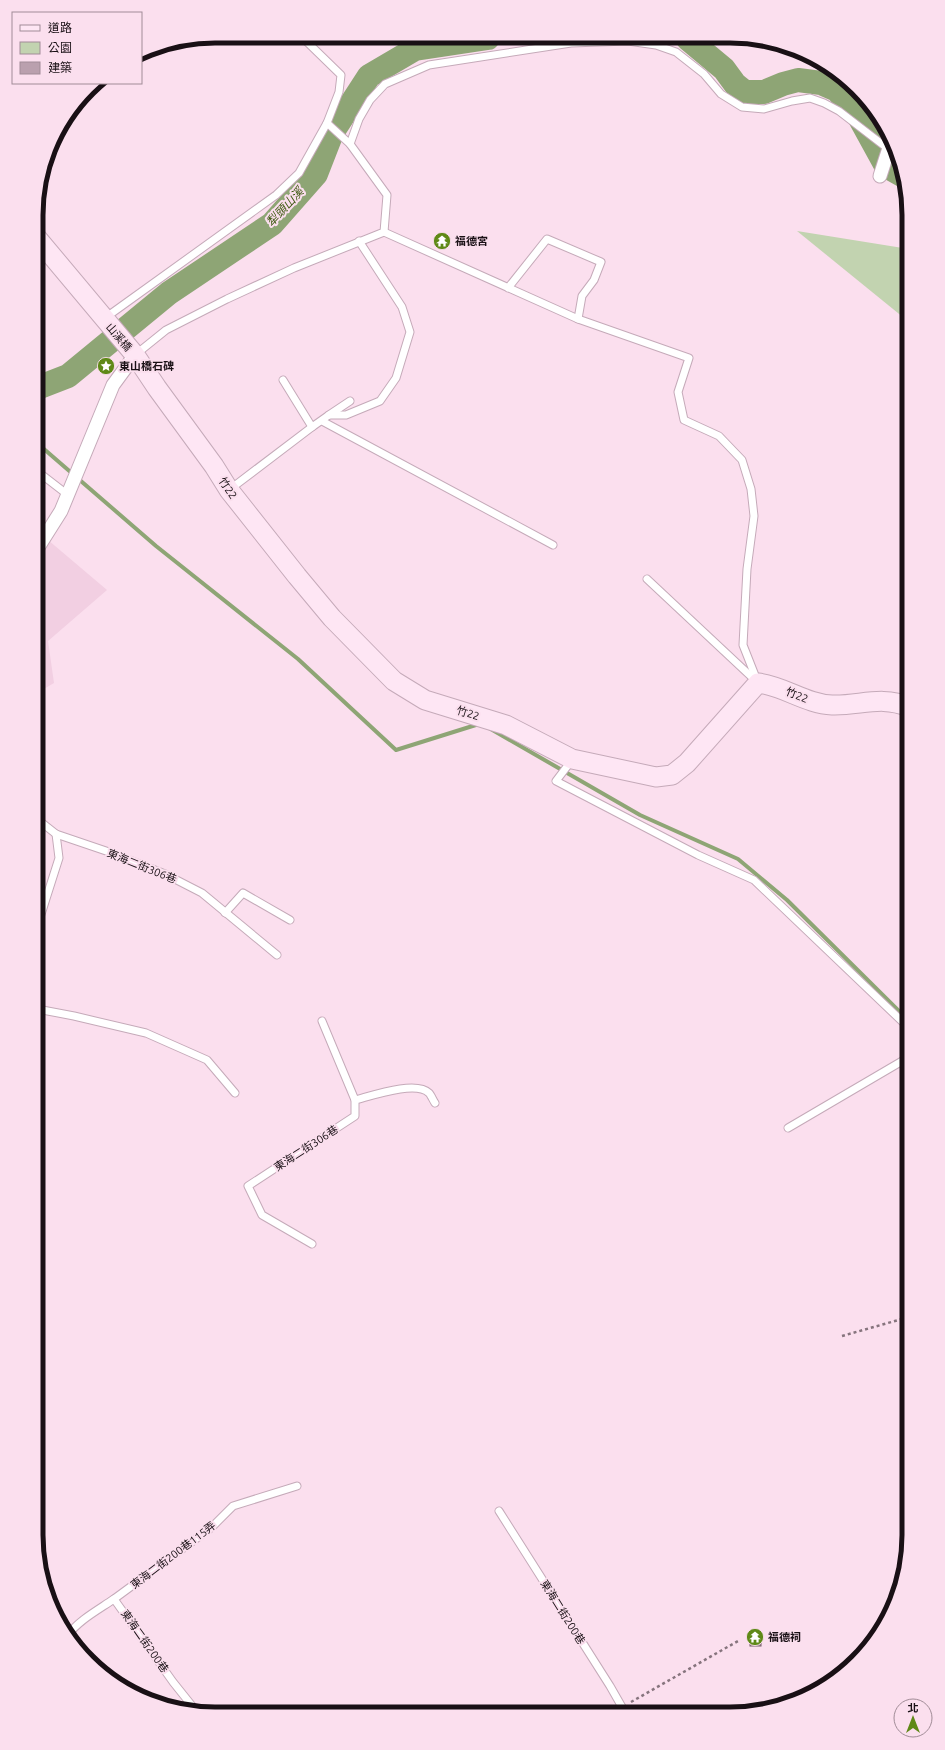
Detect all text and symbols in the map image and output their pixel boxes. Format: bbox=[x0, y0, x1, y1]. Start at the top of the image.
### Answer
legend bbox=[12, 12, 142, 84]
text: 道路 bbox=[48, 21, 72, 34]
text: 公園 bbox=[48, 41, 72, 54]
text: 建築 bbox=[48, 61, 72, 74]
water label: 犁頭山溪 bbox=[264, 183, 307, 229]
temple icon: 福德宮 bbox=[432, 231, 452, 251]
place label: 福德宮 bbox=[455, 235, 488, 247]
street label: 山溪橋 bbox=[104, 321, 134, 353]
place icon: 東山橋石碑 bbox=[96, 356, 116, 376]
place label: 東山橋石碑 bbox=[119, 360, 174, 372]
street label: 竹22 bbox=[216, 475, 240, 501]
street label: 竹22 bbox=[784, 685, 810, 705]
street label: 竹22 bbox=[455, 704, 481, 722]
street label: 東海二街306巷 bbox=[106, 847, 178, 885]
street label: 東海二街306巷 bbox=[272, 1123, 340, 1173]
street label: 東海二街200巷115弄 bbox=[128, 1519, 218, 1591]
street label: 東海二街200巷 bbox=[538, 1578, 588, 1646]
street label: 東海二街200巷 bbox=[119, 1607, 171, 1675]
temple icon: 福德祠 bbox=[745, 1627, 765, 1647]
place label: 福德祠 bbox=[768, 1631, 801, 1643]
north arrow bbox=[893, 1698, 933, 1738]
text: 北 bbox=[908, 1702, 919, 1714]

